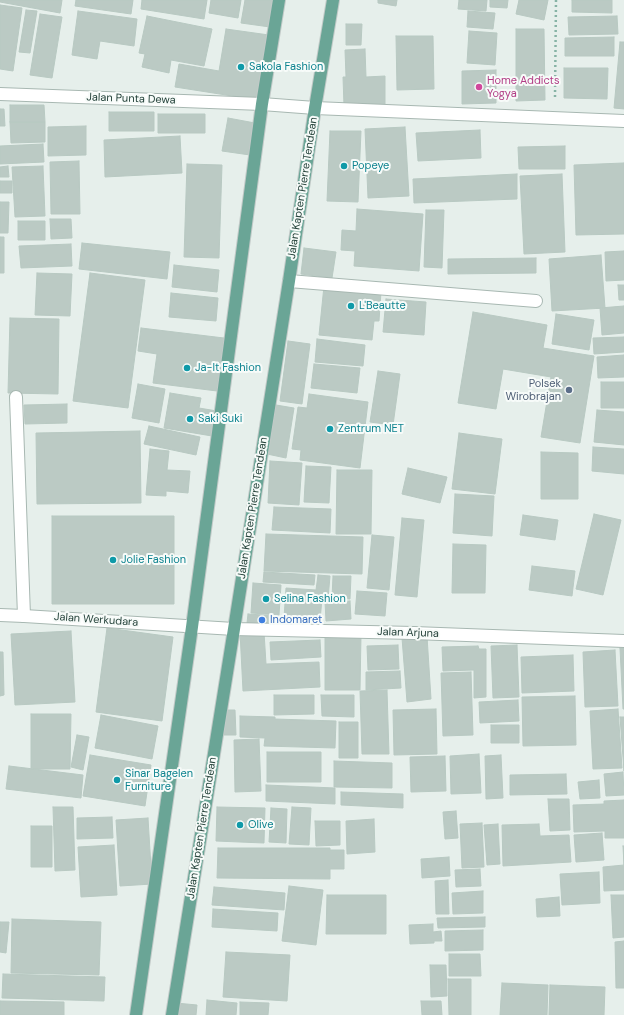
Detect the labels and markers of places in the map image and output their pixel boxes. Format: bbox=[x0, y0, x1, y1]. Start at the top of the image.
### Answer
place label: Sakola Fashion bbox=[249, 60, 323, 74]
marker: Sakola Fashion bbox=[236, 62, 246, 72]
place label: Home Addicts Yogya bbox=[487, 74, 559, 100]
marker: Home Addicts Yogya bbox=[474, 82, 484, 92]
place label: Popeye bbox=[352, 159, 389, 173]
marker: Popeye bbox=[339, 161, 349, 171]
place label: L'Beautte bbox=[359, 299, 406, 313]
marker: L'Beautte bbox=[346, 301, 356, 311]
place label: Ja-It Fashion bbox=[195, 361, 261, 375]
marker: Ja-It Fashion bbox=[182, 363, 192, 373]
place label: Polsek Wirobrajan bbox=[505, 377, 561, 403]
marker: Polsek Wirobrajan bbox=[564, 385, 574, 395]
place label: Saki Suki bbox=[198, 412, 242, 426]
marker: Saki Suki bbox=[185, 414, 195, 424]
place label: Zentrum NET bbox=[338, 422, 404, 436]
marker: Zentrum NET bbox=[325, 424, 335, 434]
place label: Jolie Fashion bbox=[121, 553, 186, 567]
marker: Jolie Fashion bbox=[108, 555, 118, 565]
place label: Selina Fashion bbox=[274, 592, 346, 606]
marker: Selina Fashion bbox=[261, 594, 271, 604]
place label: Indomaret bbox=[270, 613, 322, 627]
marker: Indomaret bbox=[257, 615, 267, 625]
place label: Sinar Bagelen Furniture bbox=[125, 767, 193, 793]
marker: Sinar Bagelen Furniture bbox=[112, 775, 122, 785]
place label: Olive bbox=[248, 818, 273, 832]
marker: Olive bbox=[235, 820, 245, 830]

